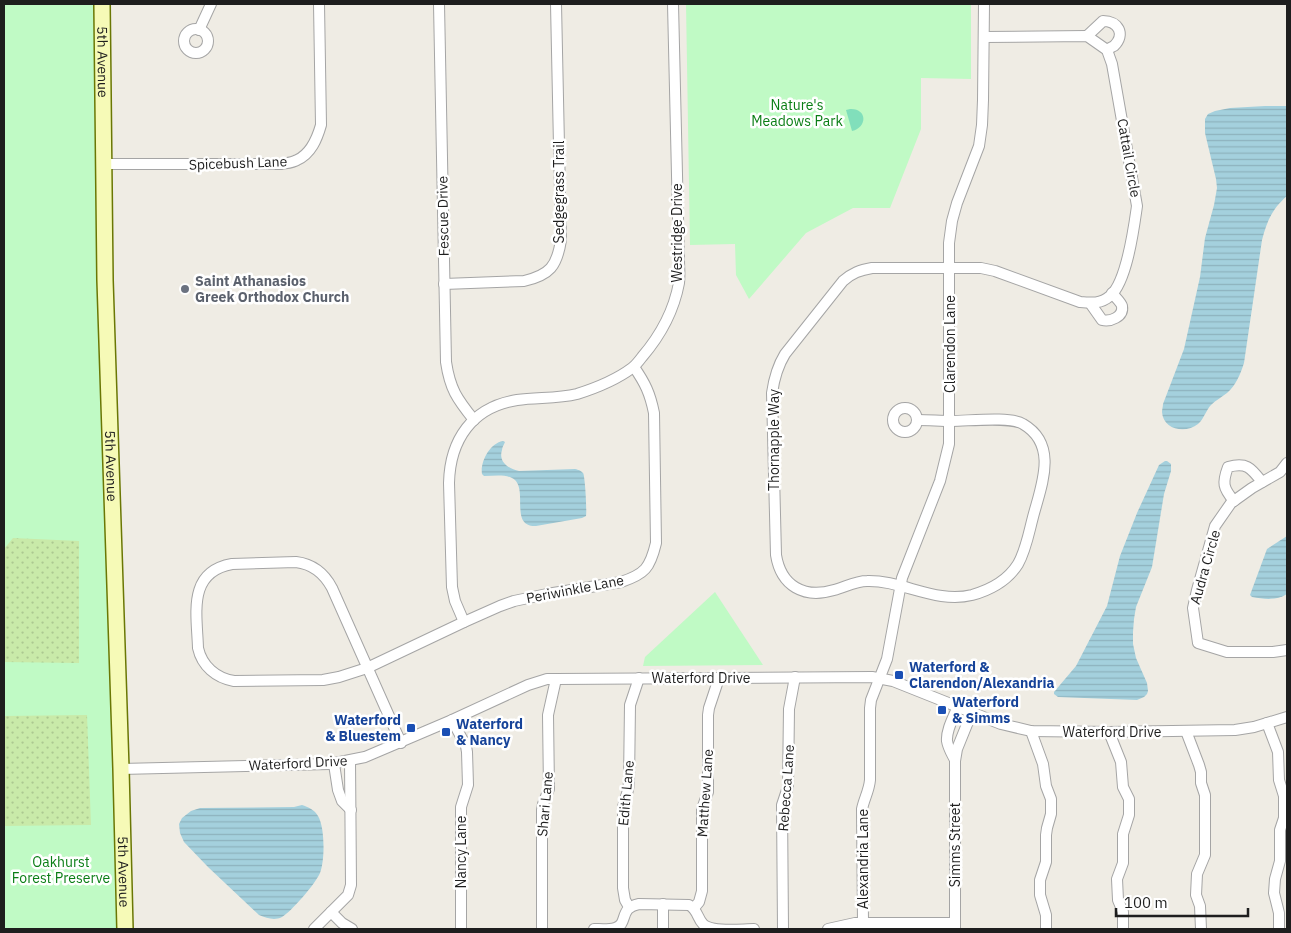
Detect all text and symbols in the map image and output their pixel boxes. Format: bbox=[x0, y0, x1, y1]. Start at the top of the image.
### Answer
street label: 5th Avenue bbox=[93, 26, 112, 98]
park label: Nature's Meadows Park bbox=[751, 96, 843, 130]
street label: Cattail Circle bbox=[1113, 117, 1145, 199]
street label: Sedgegrass Trail bbox=[550, 140, 568, 243]
street label: Spicebush Lane bbox=[188, 152, 288, 174]
street label: Fescue Drive bbox=[433, 175, 453, 256]
street label: Westridge Drive bbox=[668, 183, 686, 283]
place label: Saint Athanasios Greek Orthodox Church bbox=[195, 272, 349, 306]
marker: Saint Athanasios Greek Orthodox Church bbox=[179, 283, 191, 295]
street label: Clarendon Lane bbox=[941, 295, 959, 393]
street label: Thornapple Way bbox=[765, 389, 783, 491]
street label: 5th Avenue bbox=[101, 430, 121, 502]
street label: Audra Circle bbox=[1186, 527, 1224, 606]
street label: Periwinkle Lane bbox=[525, 571, 626, 607]
place label: Waterford & Clarendon/Alexandria bbox=[909, 658, 1054, 692]
street label: Waterford Drive bbox=[652, 669, 751, 687]
marker: Waterford & Clarendon/Alexandria bbox=[893, 669, 905, 681]
place label: Waterford & Simms bbox=[952, 693, 1019, 727]
marker: Waterford & Simms bbox=[936, 704, 948, 716]
place label: Waterford & Bluestem bbox=[325, 711, 401, 745]
place label: Waterford & Nancy bbox=[456, 715, 523, 749]
marker: Waterford & Bluestem bbox=[405, 722, 417, 734]
street label: Waterford Drive bbox=[1063, 723, 1162, 741]
marker: Waterford & Nancy bbox=[440, 726, 452, 738]
street label: Rebecca Lane bbox=[774, 744, 798, 832]
street label: Matthew Lane bbox=[693, 748, 717, 838]
street label: Waterford Drive bbox=[248, 751, 348, 775]
street label: Edith Lane bbox=[614, 759, 638, 827]
street label: Shari Lane bbox=[533, 770, 557, 837]
street label: Simms Street bbox=[946, 803, 964, 887]
street label: Alexandria Lane bbox=[854, 808, 872, 909]
street label: Nancy Lane bbox=[452, 815, 470, 888]
street label: 5th Avenue bbox=[114, 836, 133, 908]
park label: Oakhurst Forest Preserve bbox=[12, 853, 110, 887]
scale bar bbox=[1116, 886, 1248, 918]
text: 100 m bbox=[1124, 893, 1168, 912]

